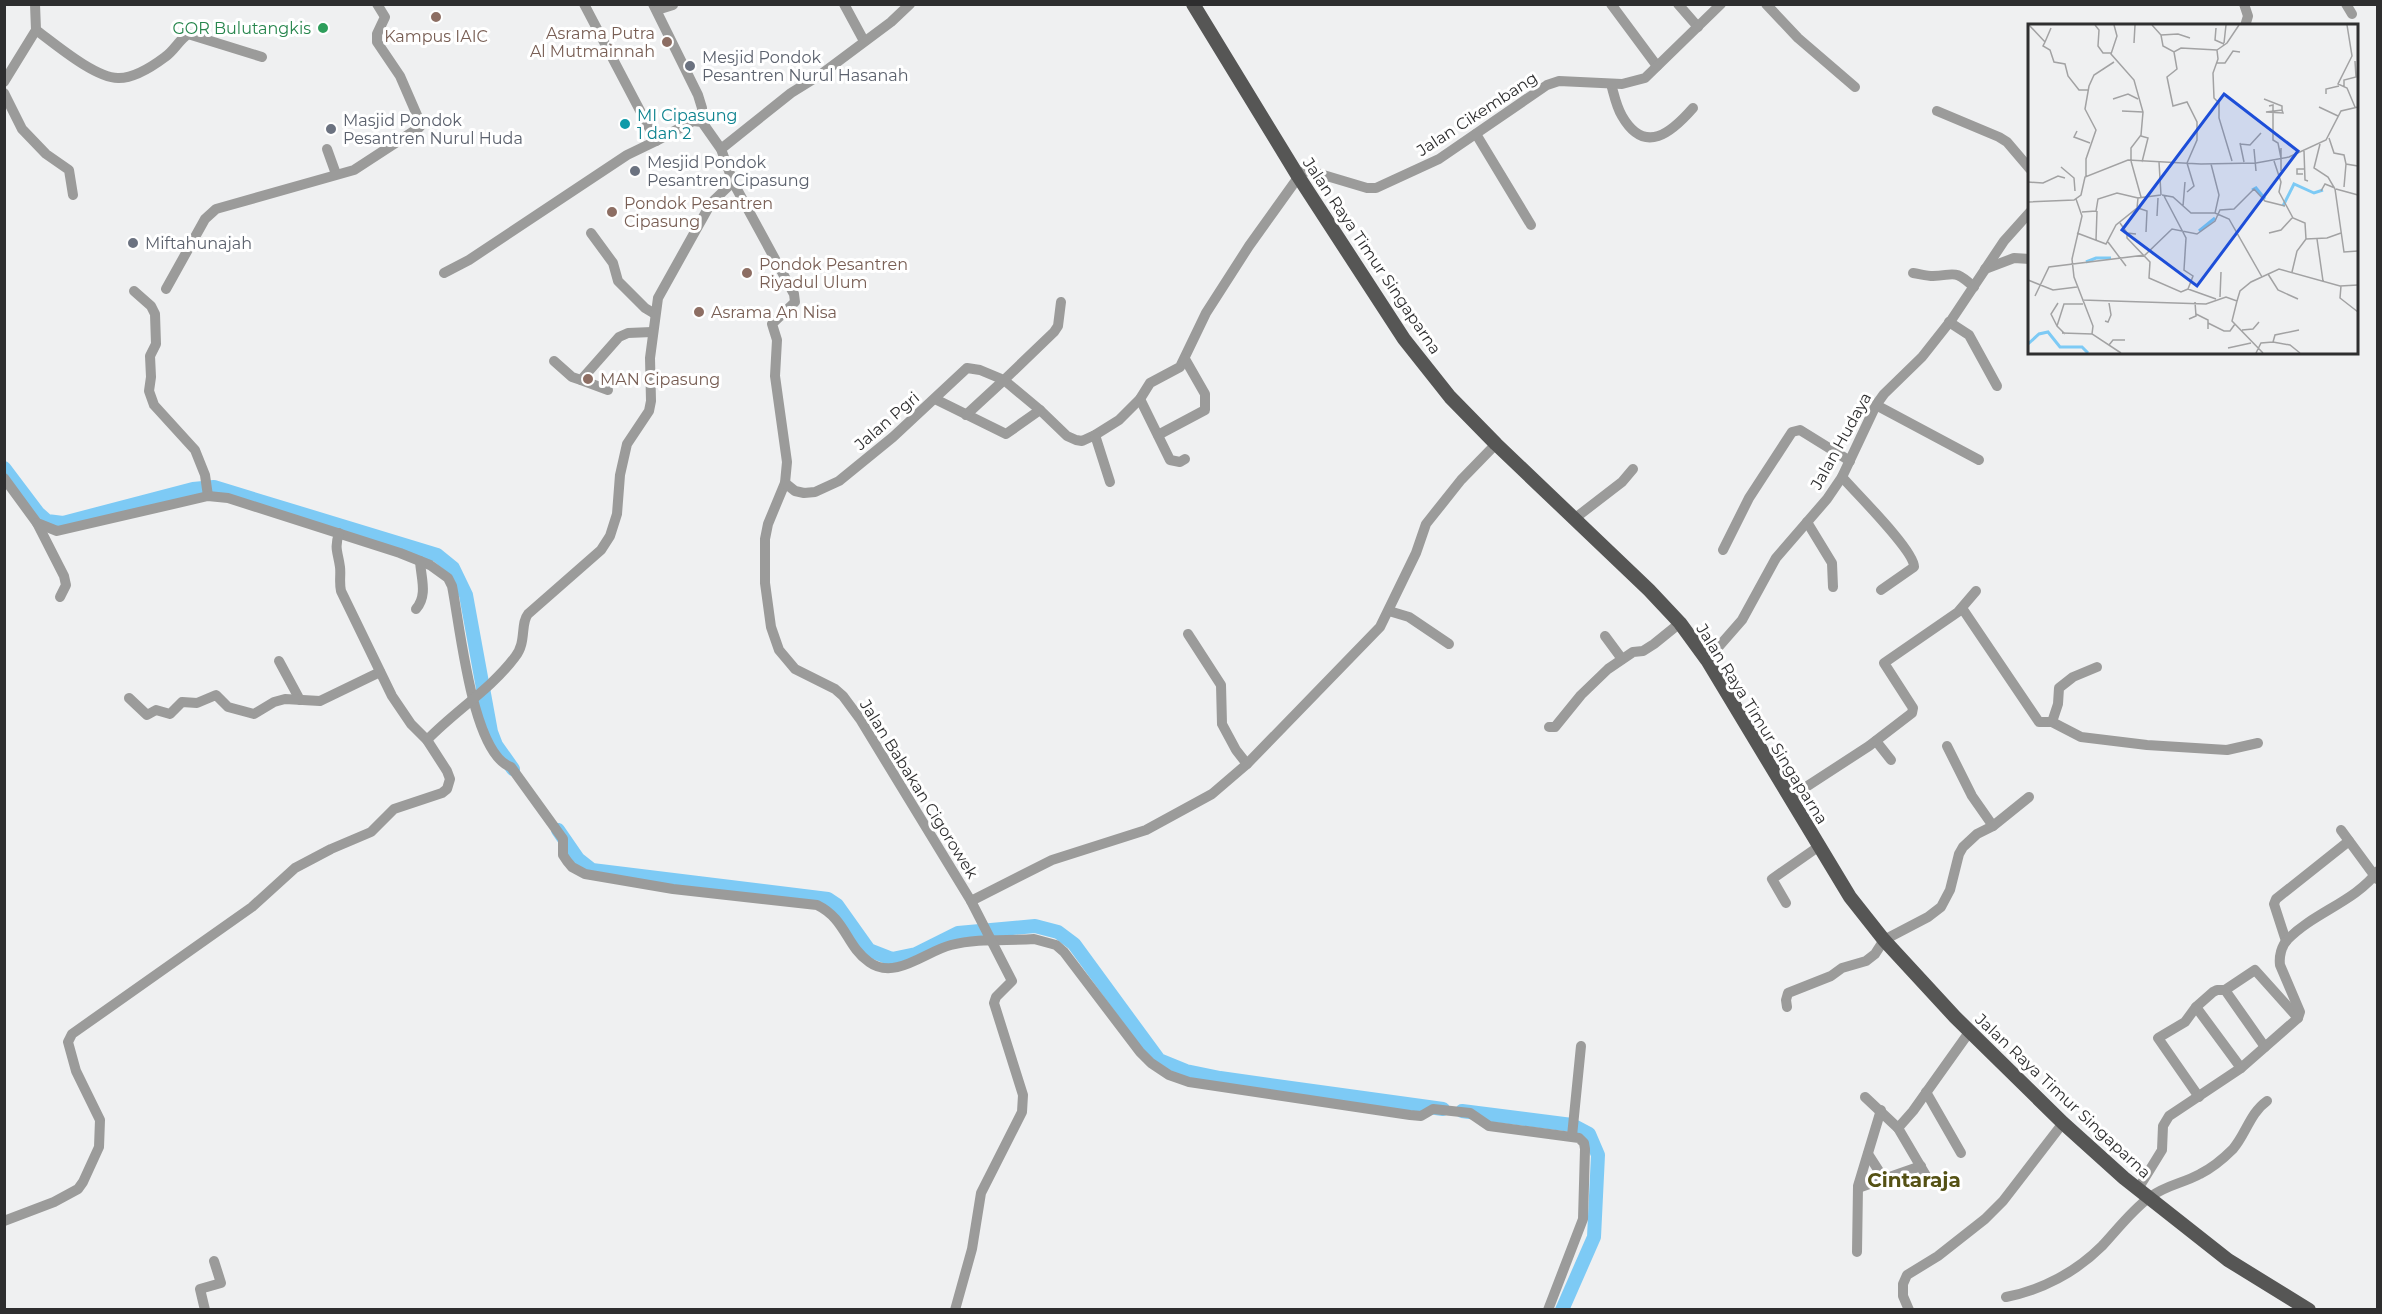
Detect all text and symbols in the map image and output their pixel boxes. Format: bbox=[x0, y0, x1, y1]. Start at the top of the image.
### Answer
marker: Kampus IAIC bbox=[429, 10, 443, 24]
place label: GOR Bulutangkis bbox=[173, 19, 311, 38]
marker: GOR Bulutangkis bbox=[316, 21, 330, 35]
place label: Asrama Putra Al Mutmainnah bbox=[530, 24, 655, 61]
inset map bbox=[2028, 24, 2358, 354]
place label: Kampus IAIC bbox=[384, 27, 488, 46]
marker: Asrama Putra Al Mutmainnah bbox=[660, 35, 674, 49]
place label: Mesjid Pondok Pesantren Nurul Hasanah bbox=[702, 48, 909, 85]
marker: Mesjid Pondok Pesantren Nurul Hasanah bbox=[683, 59, 697, 73]
street label: Jalan Cikembang bbox=[1412, 68, 1541, 161]
place label: MI Cipasung 1 dan 2 bbox=[637, 106, 738, 143]
place label: Masjid Pondok Pesantren Nurul Huda bbox=[343, 111, 523, 148]
marker: MI Cipasung 1 dan 2 bbox=[618, 117, 632, 131]
marker: Masjid Pondok Pesantren Nurul Huda bbox=[324, 122, 338, 136]
place label: Mesjid Pondok Pesantren Cipasung bbox=[647, 153, 810, 190]
street label: Jalan Raya Timur Singaparna bbox=[1298, 153, 1445, 358]
marker: Mesjid Pondok Pesantren Cipasung bbox=[628, 164, 642, 178]
place label: Pondok Pesantren Cipasung bbox=[624, 194, 773, 231]
marker: Pondok Pesantren Cipasung bbox=[605, 205, 619, 219]
place label: Miftahunajah bbox=[145, 234, 252, 253]
marker: Miftahunajah bbox=[126, 236, 140, 250]
place label: Pondok Pesantren Riyadul Ulum bbox=[759, 255, 908, 292]
marker: Pondok Pesantren Riyadul Ulum bbox=[740, 266, 754, 280]
place label: Asrama An Nisa bbox=[711, 303, 837, 322]
marker: Asrama An Nisa bbox=[692, 305, 706, 319]
place label: MAN Cipasung bbox=[600, 370, 720, 389]
marker: MAN Cipasung bbox=[581, 372, 595, 386]
street label: Jalan Pgri bbox=[850, 388, 923, 455]
street label: Jalan Hudaya bbox=[1806, 389, 1875, 494]
street label: Jalan Raya Timur Singaparna bbox=[1692, 619, 1832, 828]
street label: Jalan Babakan Cigorowek bbox=[855, 695, 982, 882]
street label: Jalan Raya Timur Singaparna bbox=[1971, 1009, 2155, 1182]
district label: Cintaraja bbox=[1867, 1168, 1961, 1192]

